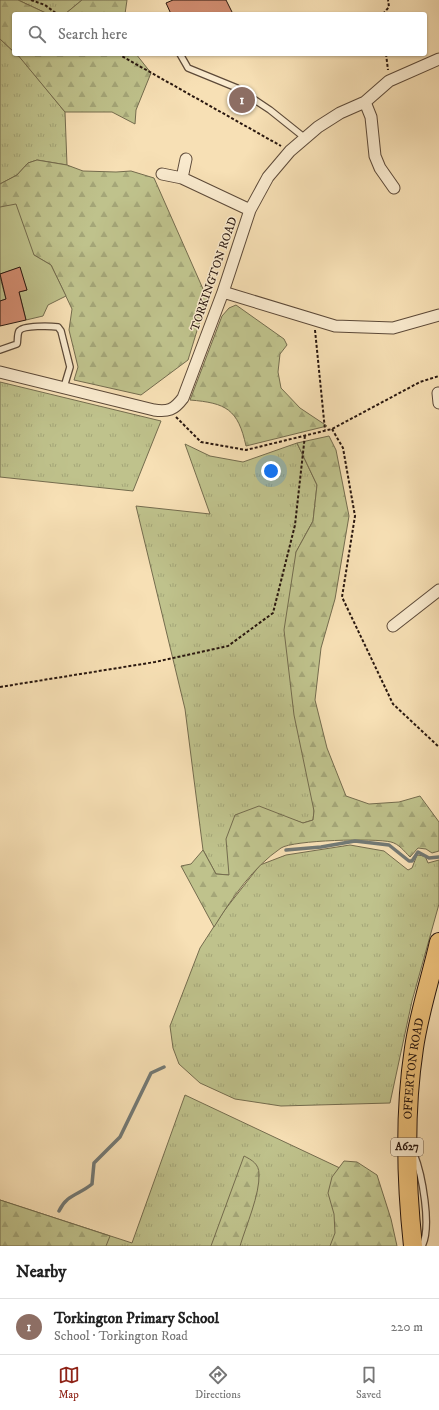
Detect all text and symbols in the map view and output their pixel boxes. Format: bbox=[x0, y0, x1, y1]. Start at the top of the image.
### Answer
search box bbox=[12, 12, 427, 56]
icon: search bbox=[26, 23, 48, 45]
text: Search here bbox=[58, 25, 127, 44]
pin: 1 bbox=[229, 85, 255, 115]
street label: TORKINGTON ROAD bbox=[187, 215, 241, 333]
your location bbox=[261, 461, 281, 481]
street label: OFFERTON ROAD bbox=[400, 1016, 427, 1120]
road number: A627 bbox=[391, 1138, 423, 1156]
text: Nearby bbox=[16, 1261, 66, 1283]
text: Torkington Primary School bbox=[54, 1309, 219, 1328]
text: 1 bbox=[27, 1319, 31, 1335]
text: 220 m bbox=[391, 1319, 423, 1335]
text: School · Torkington Road bbox=[54, 1328, 188, 1344]
tab: Map bbox=[58, 1364, 80, 1402]
tab: Directions bbox=[195, 1364, 241, 1402]
tab: Saved bbox=[356, 1364, 381, 1402]

